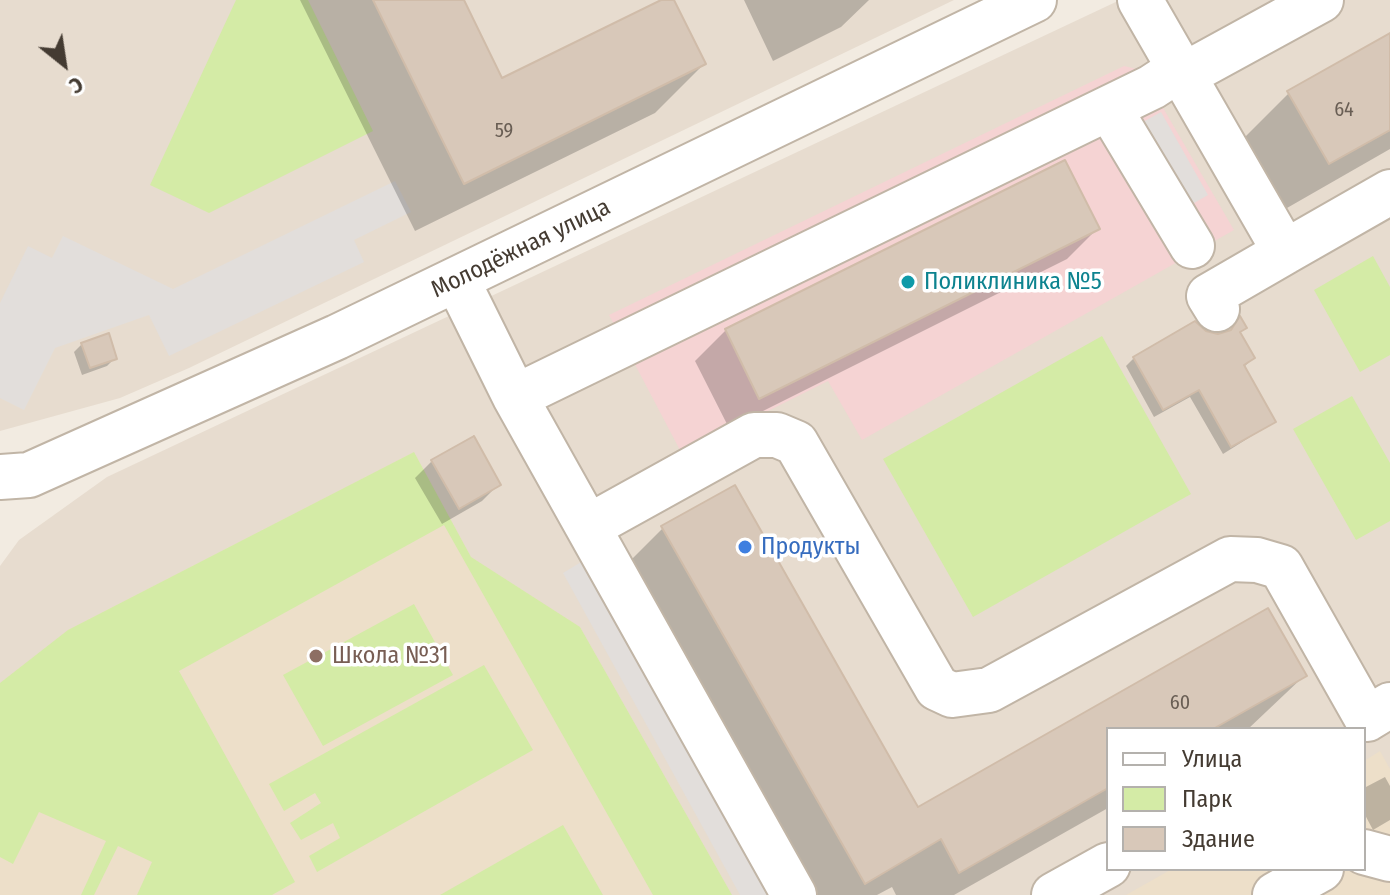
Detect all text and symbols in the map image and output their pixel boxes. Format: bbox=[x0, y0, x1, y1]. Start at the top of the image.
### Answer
north arrow bbox=[24, 24, 104, 104]
text: С bbox=[65, 71, 88, 100]
house number: 64 bbox=[1334, 98, 1354, 122]
house number: 59 bbox=[495, 119, 513, 143]
street label: Молодёжная улица bbox=[427, 193, 615, 305]
place label: Поликлиника №5 bbox=[924, 268, 1102, 296]
marker: Поликлиника №5 bbox=[899, 273, 917, 291]
place label: Продукты bbox=[761, 533, 860, 561]
marker: Продукты bbox=[736, 538, 754, 556]
place label: Школа №31 bbox=[332, 642, 449, 670]
marker: Школа №31 bbox=[307, 647, 325, 665]
house number: 60 bbox=[1170, 691, 1190, 715]
legend bbox=[1106, 727, 1366, 871]
text: Улица bbox=[1182, 745, 1242, 773]
text: Парк bbox=[1182, 785, 1232, 813]
text: Здание bbox=[1182, 825, 1255, 853]

